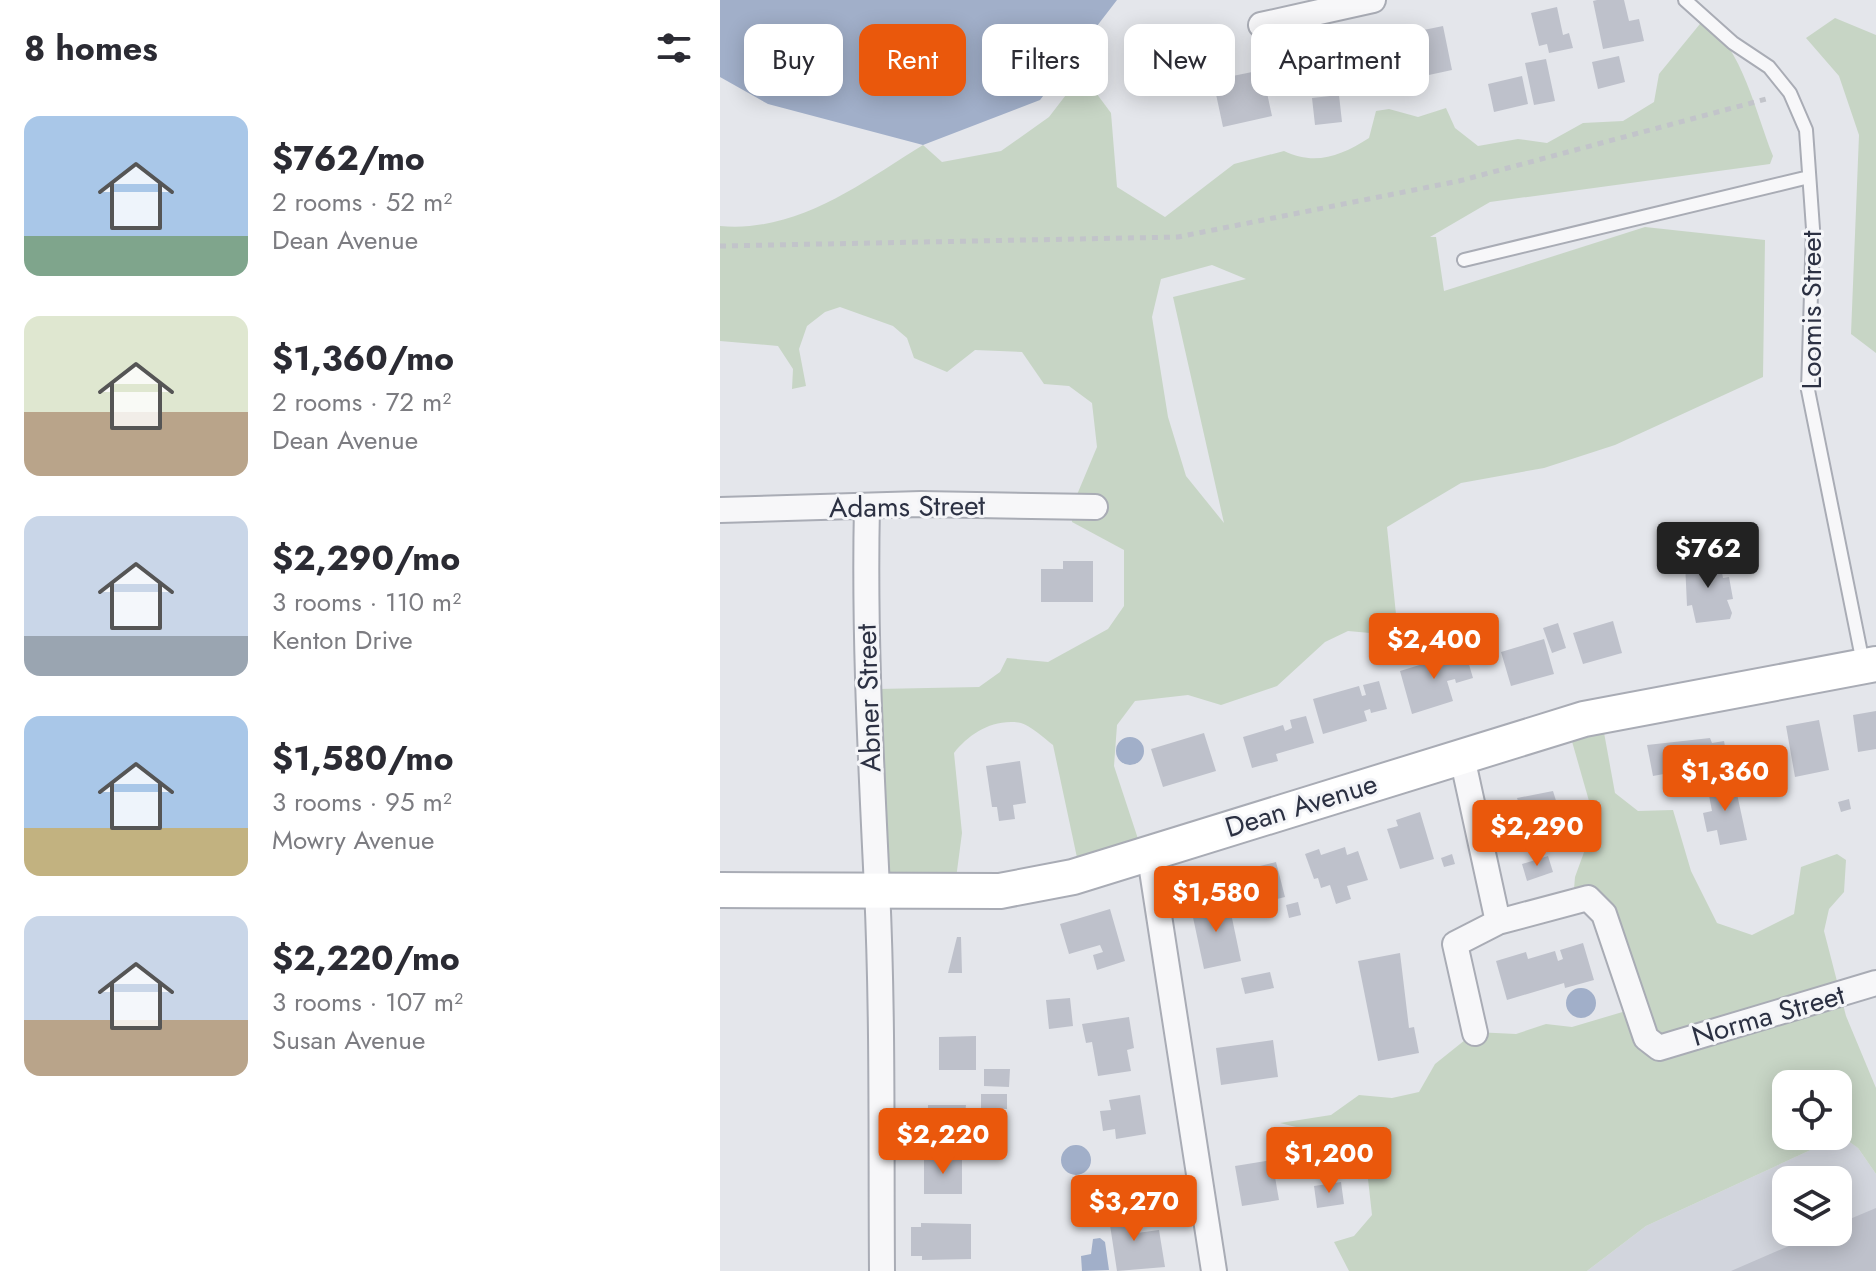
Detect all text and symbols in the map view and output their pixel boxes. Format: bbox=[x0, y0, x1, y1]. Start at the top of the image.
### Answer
text: 8 homes bbox=[24, 24, 158, 73]
chip: Buy bbox=[744, 24, 843, 96]
chip: Rent bbox=[859, 24, 966, 96]
chip: Filters bbox=[982, 24, 1108, 96]
chip: New bbox=[1124, 24, 1235, 96]
chip: Apartment bbox=[1251, 24, 1429, 96]
icon: filters bbox=[652, 26, 696, 70]
text: $762/mo bbox=[272, 134, 425, 183]
icon: home bbox=[88, 148, 184, 244]
text: 2 rooms · 52 m² bbox=[272, 183, 452, 221]
text: Dean Avenue bbox=[272, 221, 418, 259]
street label: Loomis Street bbox=[1791, 230, 1832, 389]
text: $1,360/mo bbox=[272, 334, 454, 383]
icon: home bbox=[88, 348, 184, 444]
text: 2 rooms · 72 m² bbox=[272, 383, 451, 421]
text: Dean Avenue bbox=[272, 421, 418, 459]
street label: Adams Street bbox=[829, 485, 986, 528]
pin: $762 bbox=[1661, 522, 1755, 590]
text: $762 bbox=[1675, 529, 1741, 567]
text: $2,290/mo bbox=[272, 534, 460, 583]
icon: home bbox=[88, 548, 184, 644]
text: 3 rooms · 110 m² bbox=[272, 583, 461, 621]
pin: $2,400 bbox=[1369, 613, 1499, 681]
text: $2,400 bbox=[1387, 620, 1481, 658]
text: Kenton Drive bbox=[272, 621, 413, 659]
street label: Abner Street bbox=[845, 623, 892, 773]
text: $1,580/mo bbox=[272, 734, 453, 783]
pin: $1,360 bbox=[1660, 745, 1790, 813]
icon: home bbox=[88, 748, 184, 844]
text: $1,360 bbox=[1681, 752, 1769, 790]
street label: Dean Avenue bbox=[1220, 763, 1382, 848]
text: 3 rooms · 95 m² bbox=[272, 783, 452, 821]
pin: $2,290 bbox=[1472, 800, 1602, 868]
text: $2,290 bbox=[1490, 807, 1584, 845]
text: Mowry Avenue bbox=[272, 821, 434, 859]
pin: $1,580 bbox=[1151, 866, 1281, 934]
text: $1,580 bbox=[1172, 873, 1260, 911]
text: $2,220/mo bbox=[272, 934, 460, 983]
icon: home bbox=[88, 948, 184, 1044]
street label: Norma Street bbox=[1687, 974, 1850, 1057]
text: 3 rooms · 107 m² bbox=[272, 983, 463, 1021]
text: Susan Avenue bbox=[272, 1021, 425, 1059]
map controls bbox=[1772, 1070, 1852, 1246]
button: locate bbox=[1772, 1070, 1852, 1150]
pin: $2,220 bbox=[878, 1108, 1008, 1176]
text: $2,220 bbox=[897, 1115, 989, 1153]
pin: $1,200 bbox=[1264, 1127, 1394, 1195]
text: $1,200 bbox=[1284, 1134, 1374, 1172]
button: layers bbox=[1772, 1166, 1852, 1246]
pin: $3,270 bbox=[1069, 1175, 1199, 1243]
text: $3,270 bbox=[1089, 1182, 1179, 1220]

